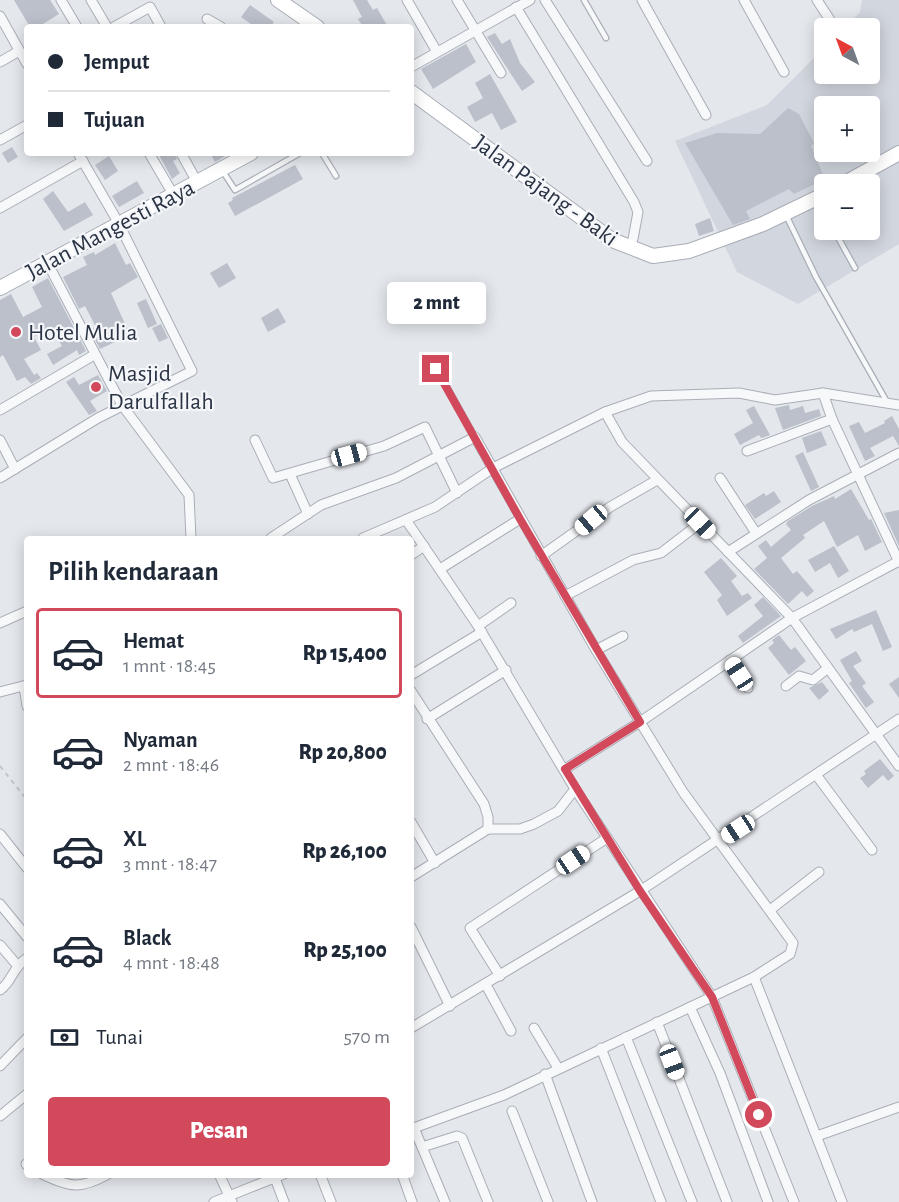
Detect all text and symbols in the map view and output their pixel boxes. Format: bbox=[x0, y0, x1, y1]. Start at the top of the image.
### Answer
north arrow bbox=[814, 18, 880, 84]
map controls bbox=[814, 18, 880, 240]
text: Jemput bbox=[84, 51, 149, 73]
button: + bbox=[814, 96, 880, 162]
text: Tujuan bbox=[84, 109, 145, 131]
street label: Jalan Pajang - Baki bbox=[469, 131, 622, 251]
button: − bbox=[814, 174, 880, 240]
street label: Jalan Mangesti Raya bbox=[22, 175, 199, 284]
callout: 2 mnt bbox=[386, 282, 486, 324]
text: 2 mnt bbox=[413, 293, 460, 313]
place label: Hotel Mulia bbox=[28, 321, 138, 345]
marker: Hotel Mulia bbox=[9, 325, 23, 339]
route end bbox=[422, 355, 449, 382]
place label: Masjid Darulfallah bbox=[108, 362, 214, 414]
marker: Masjid Darulfallah bbox=[89, 380, 103, 394]
car bbox=[329, 442, 369, 468]
car bbox=[571, 502, 611, 538]
car bbox=[681, 504, 719, 542]
text: Pilih kendaraan bbox=[48, 558, 219, 585]
icon: car bbox=[51, 626, 105, 680]
text: Hemat bbox=[123, 630, 184, 652]
text: Rp 15,400 bbox=[303, 642, 387, 664]
car bbox=[722, 654, 756, 694]
text: 1 mnt · 18:45 bbox=[123, 656, 216, 676]
icon: car bbox=[51, 725, 105, 779]
text: Nyaman bbox=[123, 729, 198, 751]
text: Rp 20,800 bbox=[299, 741, 387, 763]
text: 2 mnt · 18:46 bbox=[123, 755, 219, 775]
car bbox=[718, 812, 758, 846]
icon: car bbox=[51, 824, 105, 878]
text: XL bbox=[123, 828, 146, 850]
text: Rp 26,100 bbox=[302, 840, 387, 862]
car bbox=[553, 842, 593, 878]
text: 3 mnt · 18:47 bbox=[123, 854, 217, 874]
icon: car bbox=[51, 923, 105, 977]
text: Black bbox=[123, 927, 171, 949]
text: Rp 25,100 bbox=[303, 939, 387, 961]
text: 4 mnt · 18:48 bbox=[123, 953, 220, 973]
icon: cash bbox=[48, 1021, 81, 1054]
text: Tunai bbox=[96, 1026, 143, 1048]
text: 570 m bbox=[343, 1027, 390, 1047]
car bbox=[657, 1042, 687, 1082]
button: Pesan bbox=[48, 1097, 390, 1166]
route start bbox=[745, 1101, 772, 1128]

